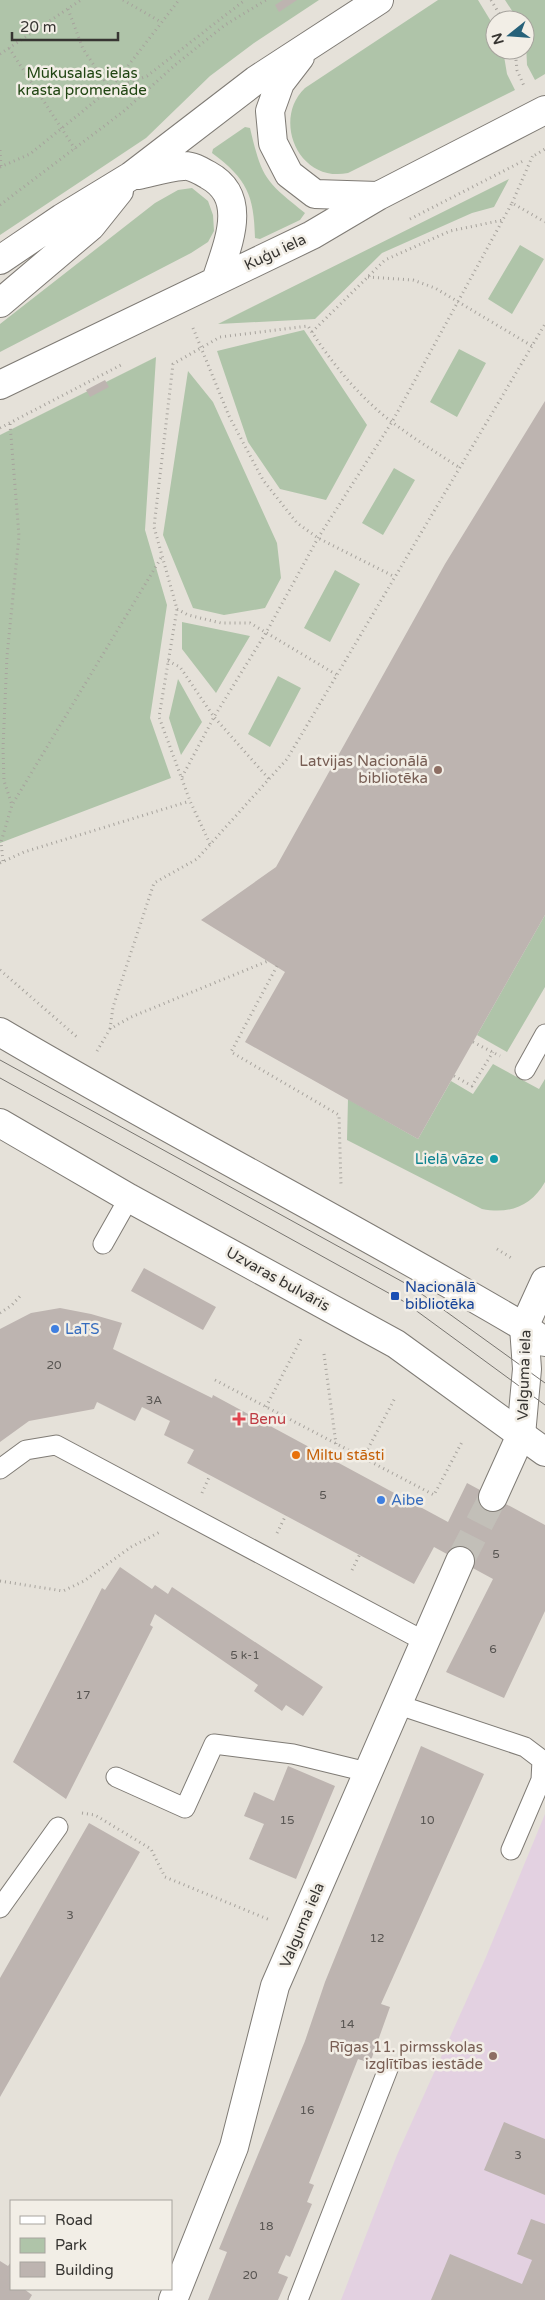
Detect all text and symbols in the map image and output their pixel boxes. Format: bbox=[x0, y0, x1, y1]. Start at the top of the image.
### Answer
scale bar bbox=[12, 10, 119, 42]
north arrow bbox=[485, 10, 535, 60]
text: 20 m bbox=[20, 18, 57, 36]
text: N bbox=[488, 31, 508, 47]
park label: Mūkusalas ielas krasta promenāde bbox=[17, 64, 147, 99]
street label: Kuģu iela bbox=[241, 230, 309, 274]
place label: Latvijas Nacionālā bibliotēka bbox=[299, 752, 428, 787]
marker: Latvijas Nacionālā bibliotēka bbox=[432, 764, 444, 776]
place label: Lielā vāze bbox=[415, 1150, 484, 1168]
marker: Lielā vāze bbox=[488, 1153, 500, 1165]
street label: Uzvaras bulvāris bbox=[223, 1243, 333, 1315]
place label: Nacionālā bibliotēka bbox=[405, 1278, 476, 1313]
marker: Nacionālā bibliotēka bbox=[389, 1290, 401, 1302]
place label: LaTS bbox=[65, 1320, 100, 1338]
marker: LaTS bbox=[49, 1323, 61, 1335]
street label: Valguma iela bbox=[513, 1329, 535, 1421]
house number: 20 bbox=[46, 1358, 62, 1372]
house number: 3A bbox=[146, 1393, 162, 1407]
place label: Benu bbox=[249, 1410, 286, 1428]
marker: Benu bbox=[233, 1413, 245, 1425]
place label: Miltu stāsti bbox=[306, 1446, 384, 1464]
marker: Miltu stāsti bbox=[290, 1449, 302, 1461]
house number: 5 bbox=[319, 1488, 327, 1502]
place label: Aibe bbox=[391, 1491, 424, 1509]
marker: Aibe bbox=[375, 1494, 387, 1506]
house number: 5 bbox=[492, 1547, 500, 1561]
house number: 6 bbox=[489, 1642, 497, 1656]
house number: 5 k-1 bbox=[230, 1648, 260, 1662]
house number: 17 bbox=[75, 1688, 91, 1702]
house number: 15 bbox=[279, 1813, 295, 1827]
house number: 10 bbox=[419, 1813, 435, 1827]
street label: Valguma iela bbox=[276, 1880, 328, 1970]
house number: 3 bbox=[66, 1908, 74, 1922]
house number: 12 bbox=[369, 1931, 385, 1945]
house number: 14 bbox=[339, 2017, 355, 2031]
place label: Rīgas 11. pirmsskolas izglītības iestāde bbox=[329, 2038, 483, 2073]
marker: Rīgas 11. pirmsskolas izglītības iestāde bbox=[487, 2050, 499, 2062]
house number: 16 bbox=[299, 2103, 315, 2117]
house number: 3 bbox=[514, 2148, 522, 2162]
legend bbox=[10, 2200, 172, 2290]
text: Road bbox=[55, 2211, 93, 2229]
house number: 18 bbox=[258, 2219, 274, 2233]
text: Park bbox=[55, 2236, 87, 2254]
text: Building bbox=[55, 2261, 114, 2279]
house number: 20 bbox=[242, 2268, 258, 2282]

